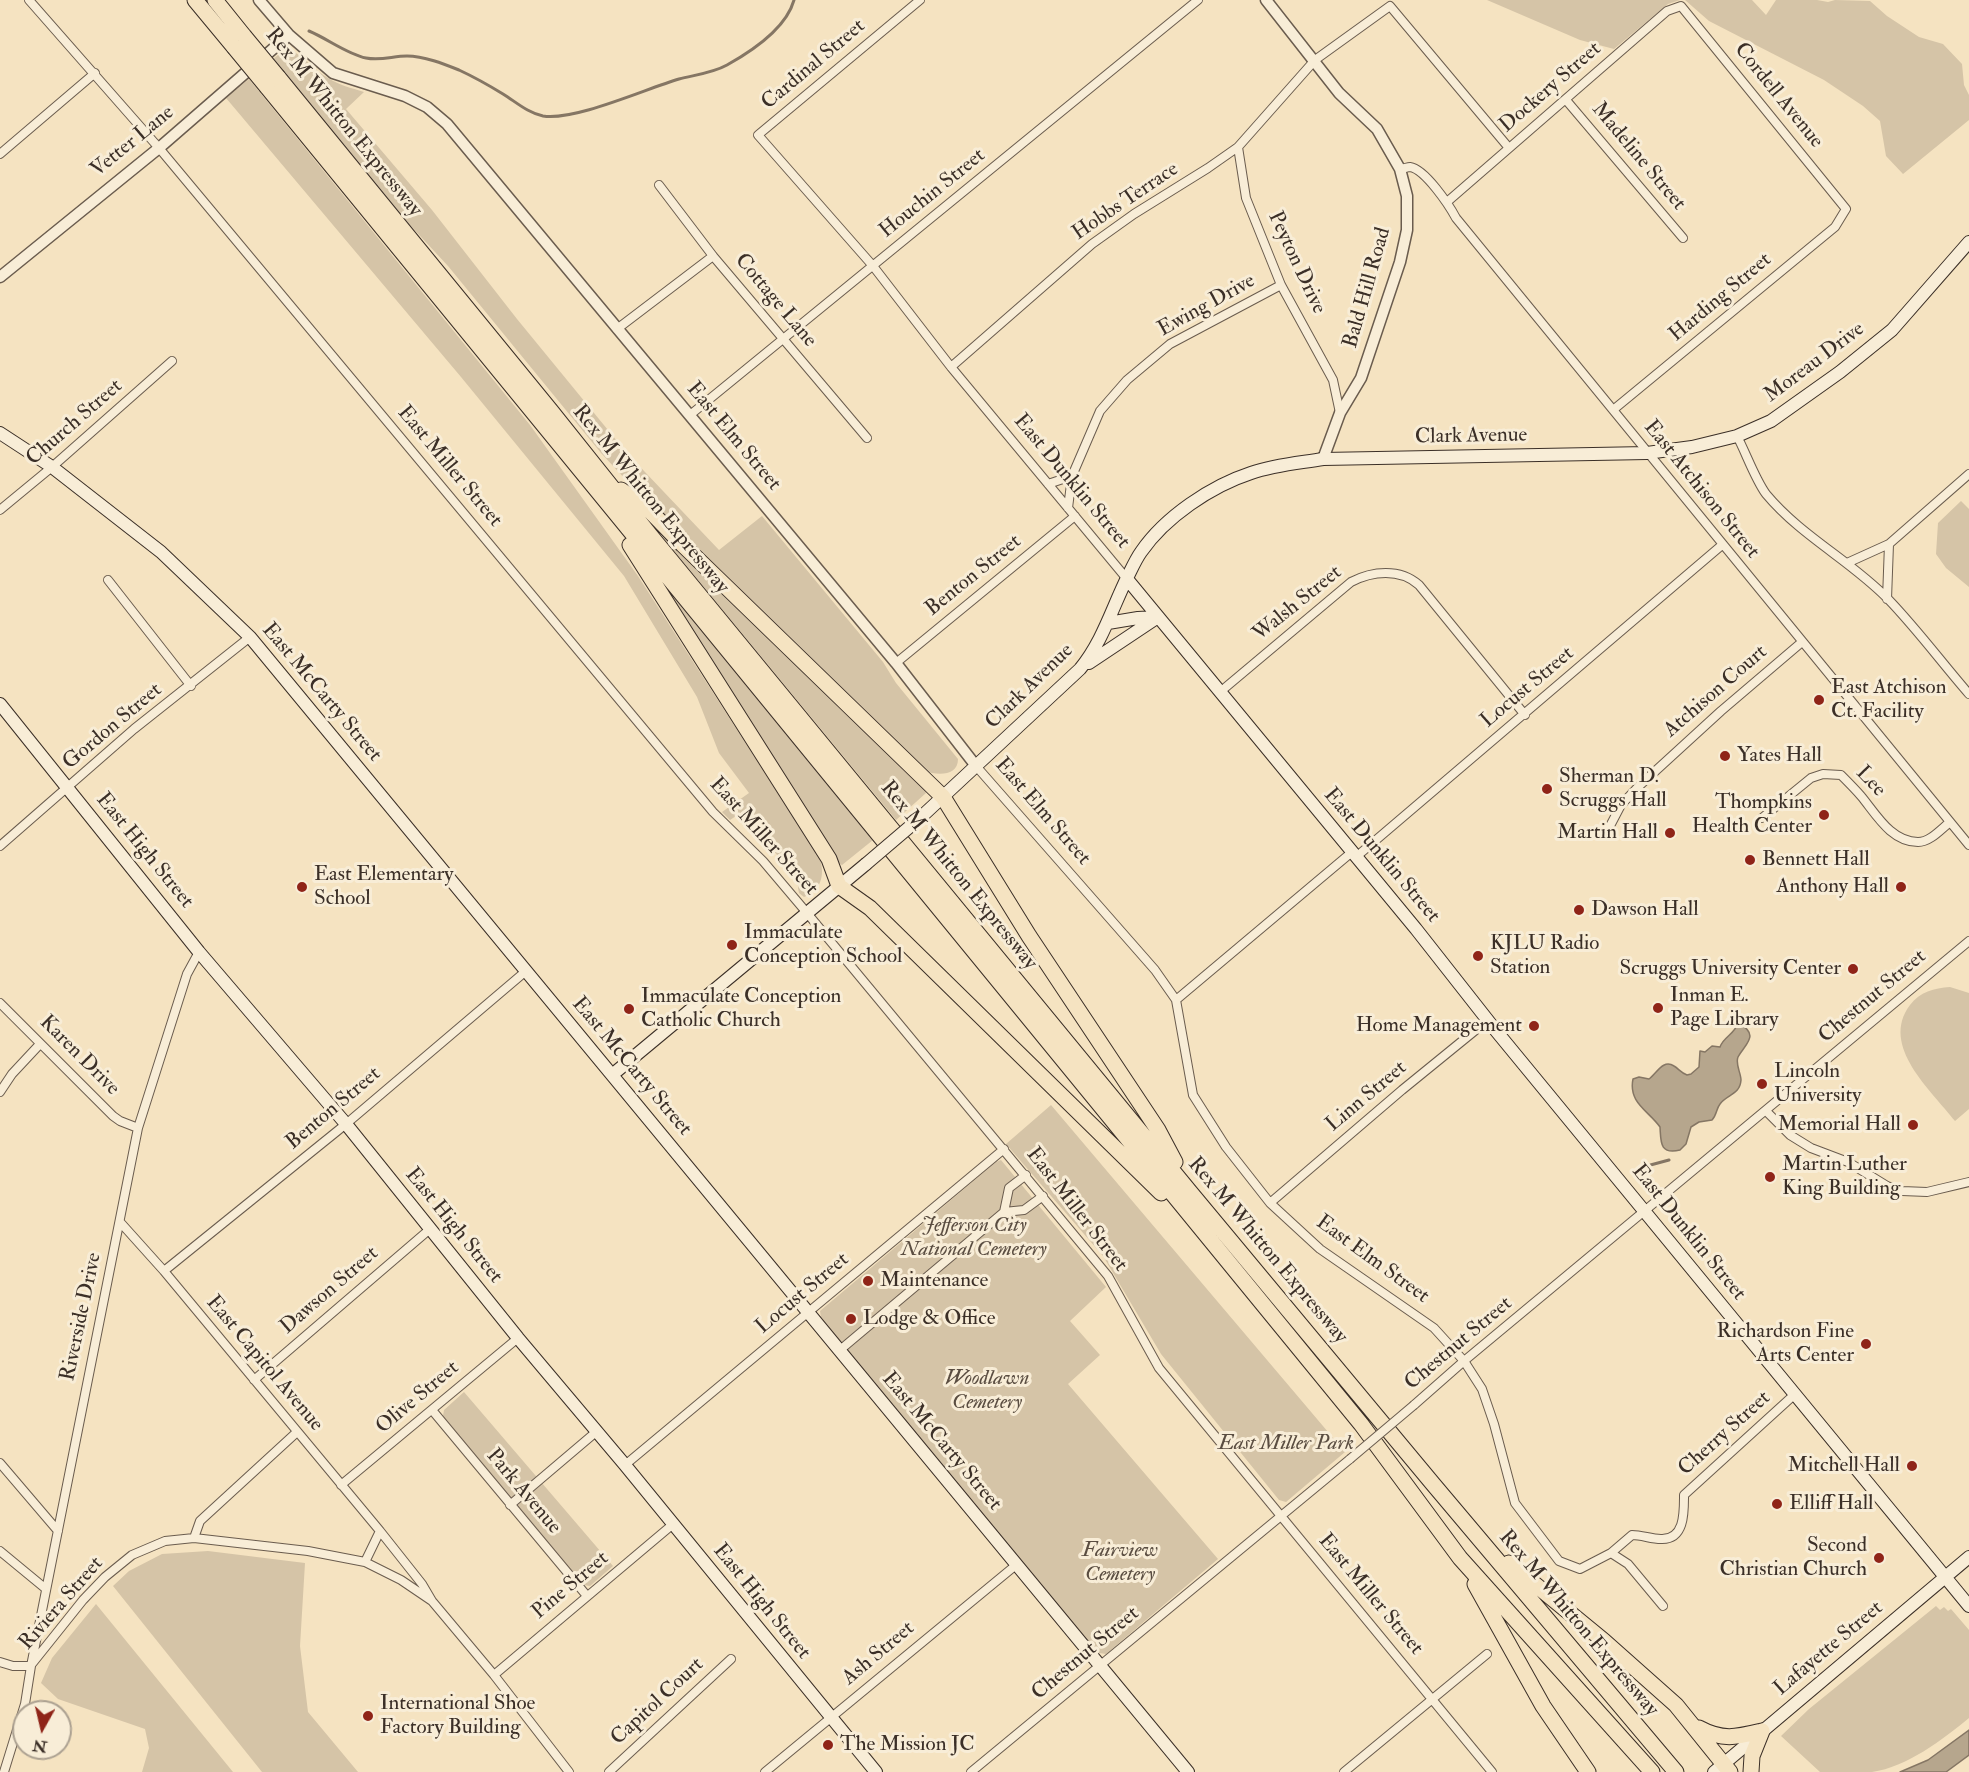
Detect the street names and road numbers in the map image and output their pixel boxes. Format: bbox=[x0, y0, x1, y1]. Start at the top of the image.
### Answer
street label: Cardinal Street bbox=[757, 14, 871, 116]
street label: Rex M Whitton Expressway bbox=[259, 24, 427, 222]
street label: Dockery Street bbox=[1495, 37, 1607, 139]
street label: Cordell Avenue bbox=[1728, 38, 1828, 154]
street label: Madeline Street bbox=[1585, 98, 1691, 216]
street label: Vetter Lane bbox=[86, 101, 180, 183]
street label: Houchin Street bbox=[875, 144, 991, 244]
street label: Hobbs Terrace bbox=[1068, 157, 1184, 247]
street label: Peyton Drive bbox=[1261, 208, 1331, 318]
street label: Bald Hill Road bbox=[1339, 225, 1397, 351]
street label: Harding Street bbox=[1665, 248, 1777, 348]
street label: Cottage Lane bbox=[728, 249, 822, 353]
street label: Ewing Drive bbox=[1154, 269, 1260, 343]
street label: Moreau Drive bbox=[1760, 317, 1870, 409]
street label: Church Street bbox=[22, 374, 128, 472]
street label: East Elm Street bbox=[680, 378, 786, 496]
street label: East Miller Street bbox=[391, 401, 507, 533]
street label: Rex M Whitton Expressway bbox=[566, 401, 734, 599]
street label: East Dunklin Street bbox=[1007, 410, 1135, 554]
street label: East Atchison Street bbox=[1638, 416, 1764, 564]
street label: Clark Avenue bbox=[1415, 423, 1527, 451]
street label: Benton Street bbox=[921, 530, 1027, 622]
street label: Walsh Street bbox=[1249, 561, 1347, 647]
street label: East McCarty Street bbox=[256, 618, 386, 768]
street label: Clark Avenue bbox=[981, 639, 1079, 735]
street label: Atchison Court bbox=[1659, 640, 1773, 744]
street label: Locust Street bbox=[1476, 642, 1580, 734]
street label: Gordon Street bbox=[58, 678, 168, 776]
street label: East Elm Street bbox=[989, 753, 1095, 871]
street label: Lee bbox=[1850, 761, 1890, 803]
street label: East Miller Street bbox=[703, 773, 823, 901]
street label: Rex M Whitton Expressway bbox=[874, 777, 1042, 975]
street label: East Dunklin Street bbox=[1317, 784, 1445, 928]
street label: East High Street bbox=[90, 788, 198, 914]
street label: Chestnut Street bbox=[1814, 945, 1932, 1049]
street label: East McCarty Street bbox=[566, 992, 696, 1142]
street label: Karen Drive bbox=[34, 1011, 124, 1101]
street label: Linn Street bbox=[1322, 1056, 1412, 1138]
street label: Benton Street bbox=[281, 1062, 387, 1156]
street label: East Miller Street bbox=[1020, 1143, 1132, 1277]
street label: Rex M Whitton Expressway bbox=[1182, 1153, 1352, 1349]
street label: East Dunklin Street bbox=[1625, 1160, 1751, 1306]
street label: East High Street bbox=[399, 1163, 507, 1289]
street label: East Elm Street bbox=[1310, 1210, 1434, 1310]
street label: Dawson Street bbox=[276, 1242, 384, 1340]
street label: Locust Street bbox=[751, 1248, 855, 1340]
street label: Riverside Drive bbox=[56, 1251, 108, 1383]
street label: East Capitol Avenue bbox=[200, 1291, 328, 1437]
street label: Chestnut Street bbox=[1400, 1292, 1518, 1396]
street label: Olive Street bbox=[371, 1356, 465, 1440]
street label: East McCarty Street bbox=[876, 1367, 1006, 1517]
street label: Cherry Street bbox=[1674, 1386, 1776, 1482]
street label: Park Avenue bbox=[480, 1444, 566, 1540]
street label: Rex M Whitton Expressway bbox=[1493, 1526, 1663, 1722]
street label: East Miller Street bbox=[1312, 1529, 1428, 1661]
street label: East High Street bbox=[707, 1539, 815, 1665]
street label: Pine Street bbox=[528, 1547, 614, 1625]
street label: Riviera Street bbox=[15, 1552, 109, 1656]
street label: Lafayette Street bbox=[1769, 1596, 1889, 1702]
street label: Chestnut Street bbox=[1027, 1602, 1145, 1706]
street label: Ash Street bbox=[838, 1617, 920, 1691]
street label: Capitol Court bbox=[606, 1653, 710, 1751]

